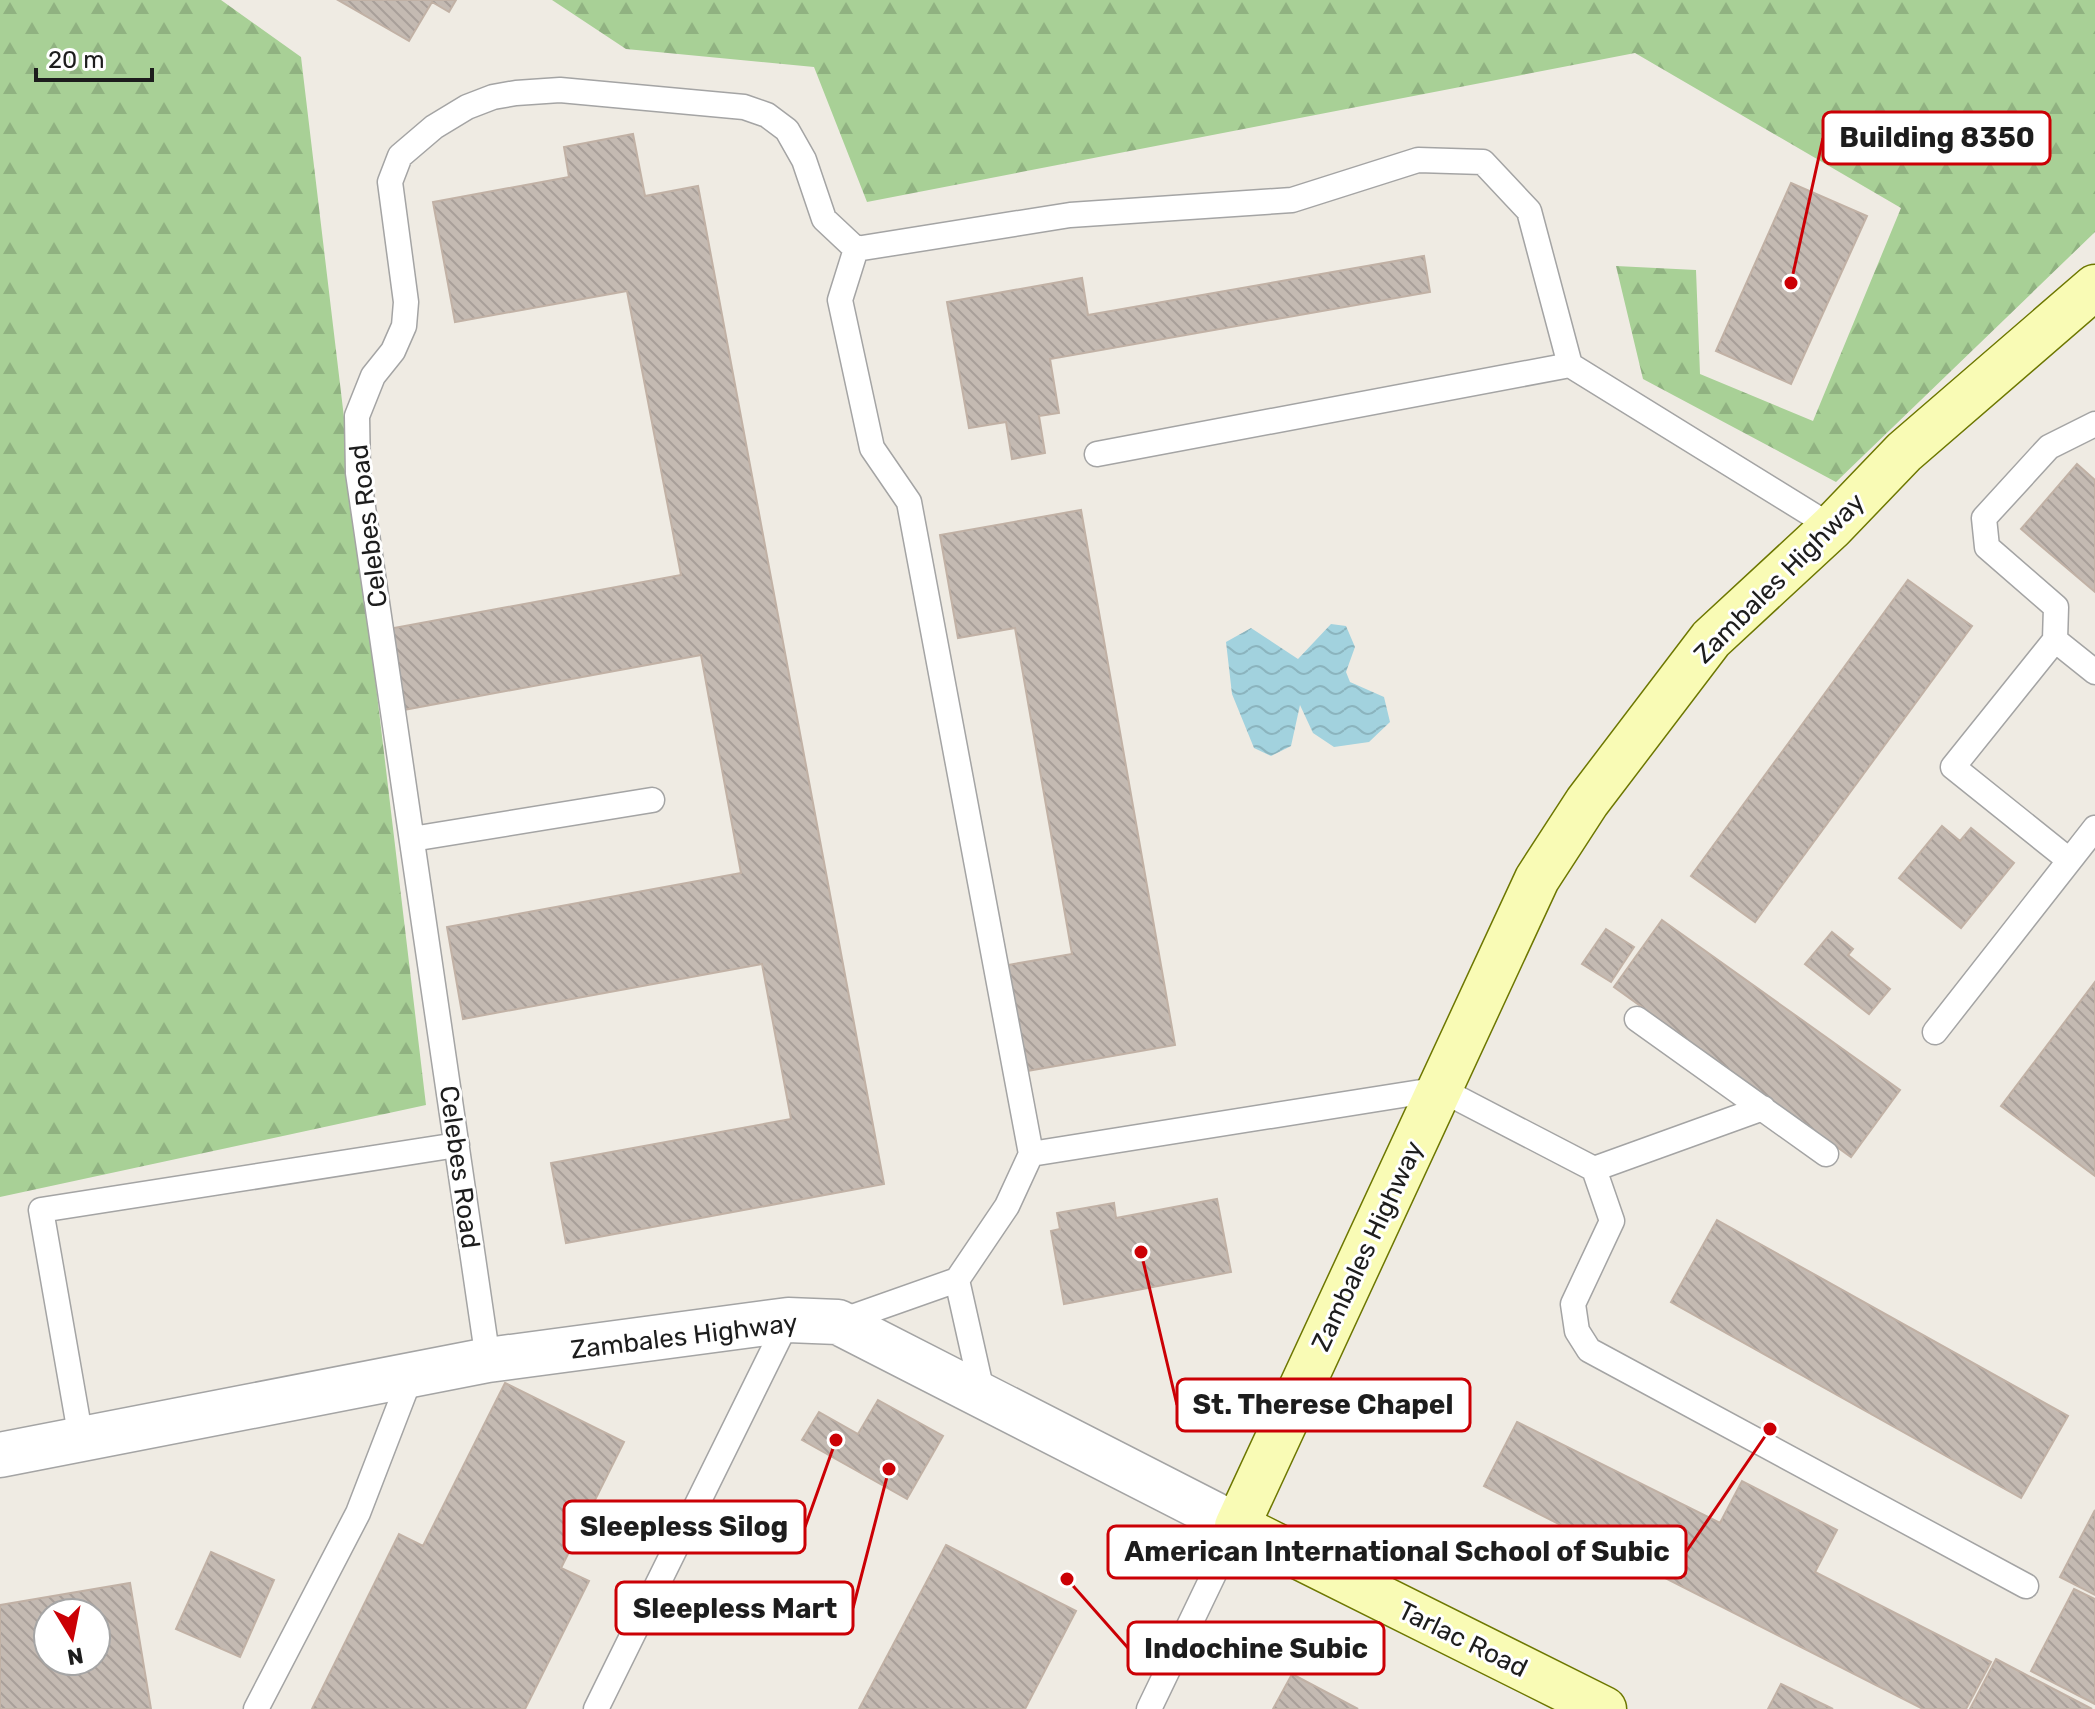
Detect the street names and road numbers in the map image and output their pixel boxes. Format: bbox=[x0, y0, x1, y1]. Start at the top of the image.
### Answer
street label: Celebes Road bbox=[343, 443, 394, 609]
street label: Zambales Highway bbox=[1688, 487, 1871, 670]
street label: Celebes Road bbox=[433, 1084, 486, 1250]
street label: Zambales Highway bbox=[1305, 1136, 1430, 1356]
street label: Zambales Highway bbox=[569, 1307, 799, 1366]
street label: Tarlac Road bbox=[1393, 1595, 1532, 1684]

